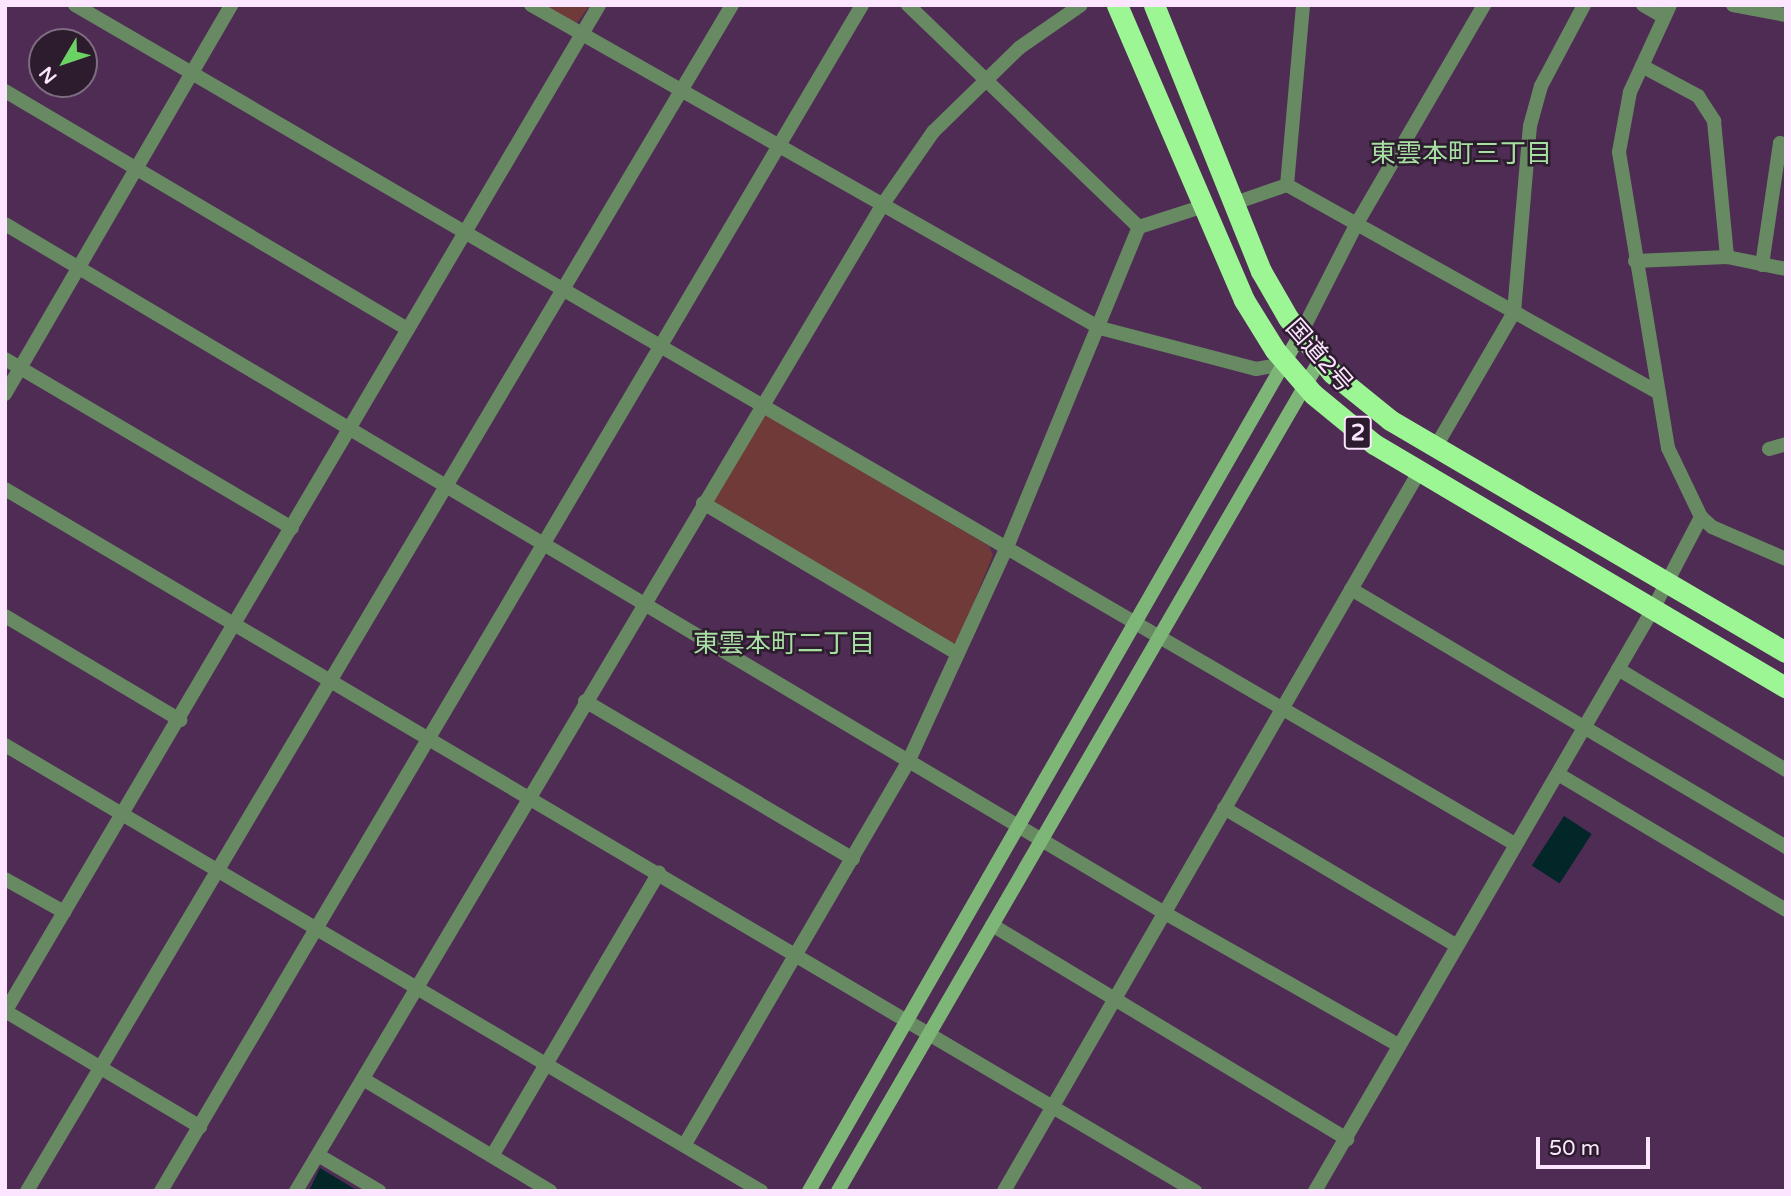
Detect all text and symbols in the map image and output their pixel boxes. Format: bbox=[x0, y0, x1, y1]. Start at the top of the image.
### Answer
north arrow bbox=[28, 28, 98, 98]
text: N bbox=[35, 62, 62, 88]
district label: 東雲本町三丁目 bbox=[1370, 138, 1552, 170]
street label: 国道2号 bbox=[1280, 314, 1358, 398]
road number: 2 bbox=[1342, 414, 1374, 452]
district label: 東雲本町二丁目 bbox=[693, 628, 875, 660]
scale bar bbox=[1539, 1122, 1653, 1166]
text: 50 m bbox=[1549, 1136, 1600, 1161]

